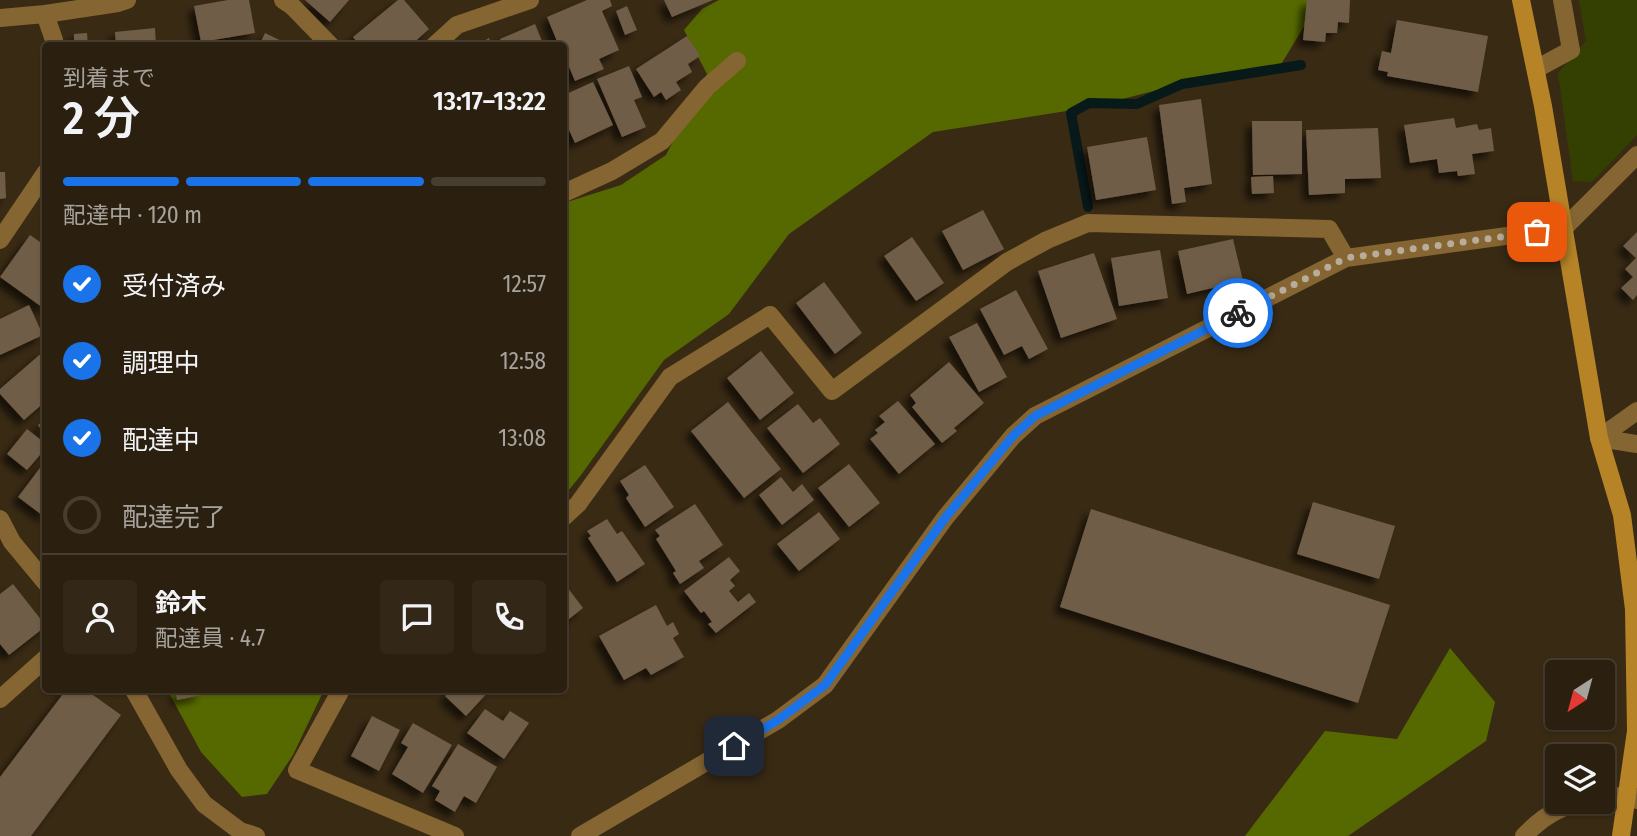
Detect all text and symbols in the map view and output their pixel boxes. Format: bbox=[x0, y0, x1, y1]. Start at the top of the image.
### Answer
text: 到着まで bbox=[63, 64, 155, 92]
text: 13:17–13:22 bbox=[433, 86, 546, 117]
text: 2 分 bbox=[63, 91, 140, 146]
text: 配達中 · 120 m bbox=[63, 201, 202, 229]
pin bbox=[1507, 202, 1567, 262]
icon: bag bbox=[1518, 213, 1556, 251]
icon: check bbox=[63, 265, 101, 303]
text: 12:57 bbox=[503, 270, 546, 298]
text: 受付済み bbox=[122, 271, 226, 302]
courier bbox=[1203, 278, 1273, 348]
icon: bike bbox=[1219, 294, 1257, 332]
icon: check bbox=[63, 342, 101, 380]
text: 12:58 bbox=[500, 347, 546, 375]
text: 調理中 bbox=[122, 348, 200, 379]
icon: check bbox=[63, 419, 101, 457]
text: 13:08 bbox=[498, 424, 546, 452]
text: 配達中 bbox=[122, 425, 200, 456]
text: 配達完了 bbox=[122, 502, 226, 533]
button: person bbox=[63, 580, 137, 654]
button: chat bbox=[380, 580, 454, 654]
button: phone bbox=[472, 580, 546, 654]
text: 鈴木 bbox=[155, 588, 207, 619]
text: 配達員 · 4.7 bbox=[155, 624, 265, 652]
north arrow bbox=[1545, 660, 1615, 730]
map controls bbox=[1545, 660, 1615, 814]
pin bbox=[704, 716, 764, 776]
icon: home bbox=[715, 727, 753, 765]
button: layers bbox=[1545, 744, 1615, 814]

